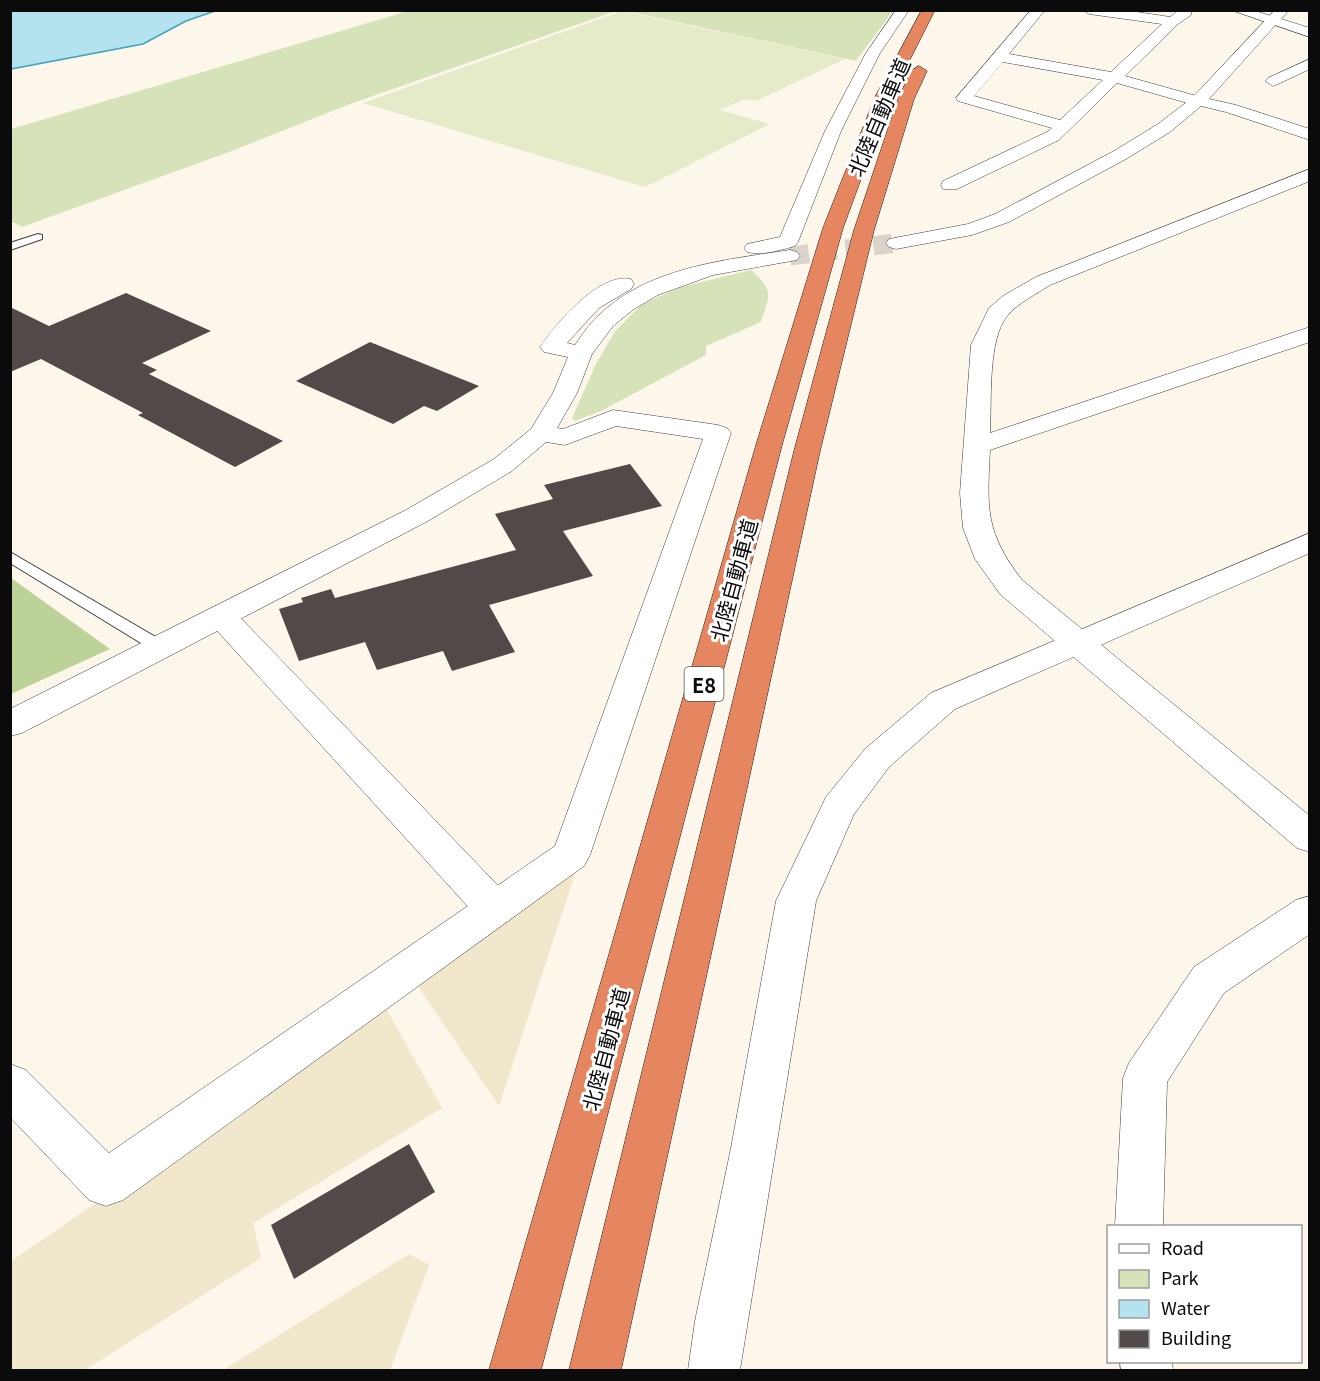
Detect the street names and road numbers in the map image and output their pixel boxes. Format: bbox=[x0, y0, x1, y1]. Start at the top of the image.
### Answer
street label: 北陸自動車道 bbox=[840, 53, 916, 181]
street label: 北陸自動車道 bbox=[702, 515, 764, 645]
road number: E8 bbox=[684, 667, 724, 701]
street label: 北陸自動車道 bbox=[574, 984, 636, 1114]

